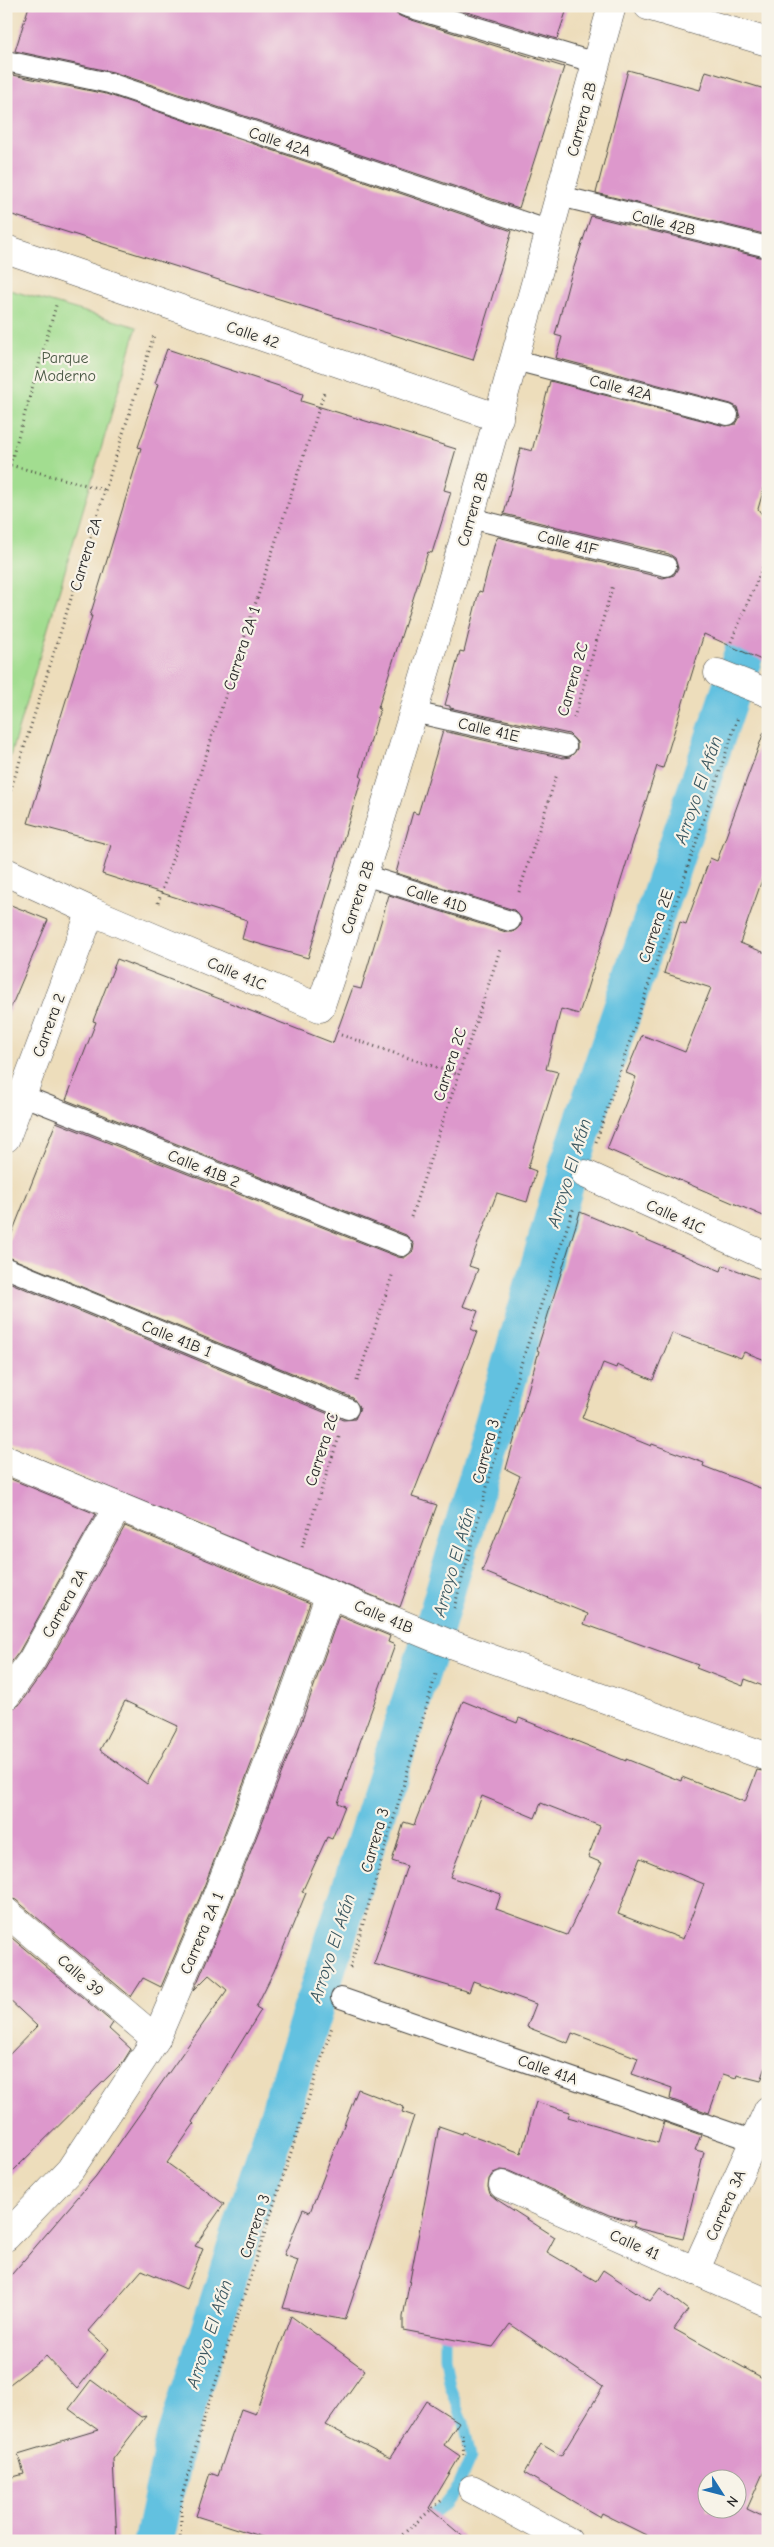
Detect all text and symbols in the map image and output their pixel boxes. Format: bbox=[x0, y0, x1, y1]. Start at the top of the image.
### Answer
street label: Carrera 2B bbox=[563, 80, 601, 159]
street label: Calle 42A bbox=[247, 124, 313, 160]
street label: Calle 42B bbox=[630, 206, 697, 240]
street label: Calle 42 bbox=[224, 318, 281, 352]
park label: Parque Moderno bbox=[34, 349, 96, 385]
street label: Calle 42A bbox=[588, 372, 654, 404]
street label: Carrera 2B bbox=[454, 470, 492, 548]
street label: Carrera 2A bbox=[66, 515, 106, 593]
street label: Calle 41F bbox=[536, 527, 601, 559]
street label: Carrera 2A 1 bbox=[220, 604, 264, 693]
street label: Carrera 2C bbox=[554, 640, 592, 718]
street label: Calle 41E bbox=[456, 714, 521, 746]
water label: Arroyo El Afán bbox=[670, 733, 727, 848]
street label: Carrera 2B bbox=[338, 858, 378, 936]
street label: Calle 41D bbox=[404, 881, 469, 917]
street label: Carrera 2E bbox=[635, 887, 677, 965]
street label: Calle 41C bbox=[204, 953, 269, 994]
street label: Carrera 2 bbox=[29, 991, 69, 1060]
street label: Carrera 2C bbox=[430, 1025, 470, 1103]
water label: Arroyo El Afán bbox=[543, 1116, 596, 1231]
street label: Calle 41B 2 bbox=[165, 1146, 242, 1192]
street label: Calle 41C bbox=[643, 1196, 708, 1238]
street label: Calle 41B 1 bbox=[139, 1317, 214, 1361]
street label: Carrera 2C bbox=[302, 1410, 342, 1488]
street label: Carrera 3 bbox=[469, 1417, 503, 1486]
water label: Arroyo El Afán bbox=[429, 1505, 480, 1620]
street label: Carrera 2A bbox=[39, 1566, 91, 1641]
street label: Calle 41B bbox=[351, 1596, 416, 1637]
street label: Carrera 3 bbox=[357, 1806, 393, 1875]
street label: Carrera 2A 1 bbox=[177, 1890, 227, 1977]
water label: Arroyo El Afán bbox=[305, 1891, 360, 2006]
street label: Calle 39 bbox=[54, 1951, 107, 2001]
street label: Calle 41A bbox=[516, 2051, 580, 2089]
street label: Carrera 3A bbox=[702, 2167, 749, 2244]
street label: Carrera 3 bbox=[236, 2192, 274, 2261]
street label: Calle 41 bbox=[607, 2226, 662, 2264]
water label: Arroyo El Afán bbox=[182, 2277, 237, 2392]
north arrow bbox=[696, 2470, 746, 2520]
text: N bbox=[723, 2493, 742, 2510]

